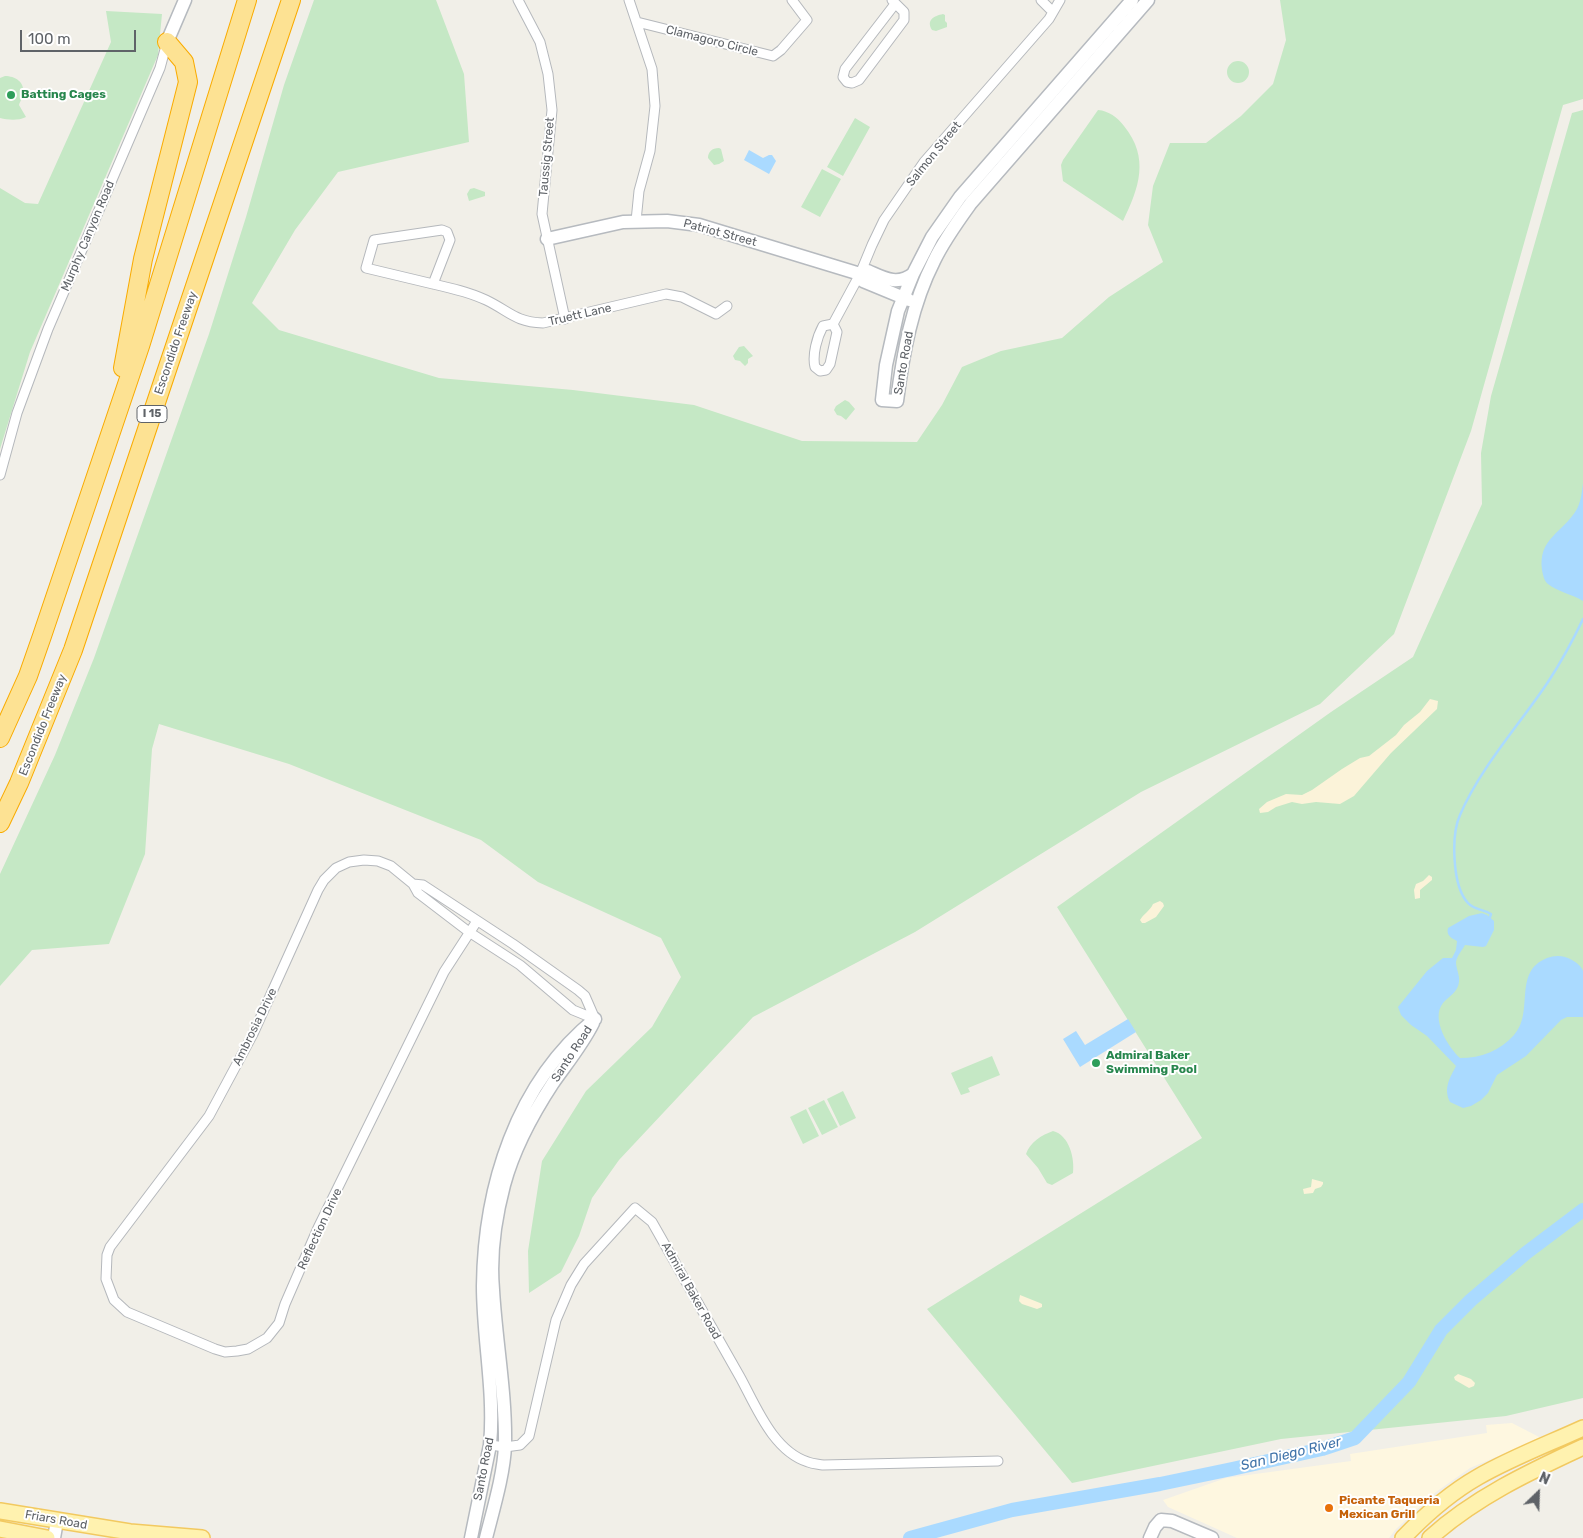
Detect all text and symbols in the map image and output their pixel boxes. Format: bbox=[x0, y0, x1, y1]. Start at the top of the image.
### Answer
scale bar bbox=[22, 20, 139, 52]
street label: Clamagoro Circle bbox=[664, 23, 760, 59]
text: 100 m bbox=[28, 30, 70, 48]
place label: Batting Cages bbox=[21, 88, 106, 102]
marker: Batting Cages bbox=[5, 89, 17, 101]
street label: Taussig Street bbox=[536, 117, 558, 197]
street label: Salmon Street bbox=[903, 119, 965, 189]
street label: Murphy Canyon Road bbox=[58, 179, 118, 293]
street label: Patriot Street bbox=[682, 216, 758, 250]
street label: Escondido Freeway bbox=[152, 289, 200, 397]
street label: Truett Lane bbox=[547, 301, 613, 329]
street label: Santo Road bbox=[891, 330, 917, 396]
road number: I 15 bbox=[137, 406, 167, 422]
street label: Escondido Freeway bbox=[16, 672, 70, 778]
street label: Ambrosia Drive bbox=[230, 986, 280, 1068]
street label: Santo Road bbox=[548, 1023, 596, 1085]
place label: Admiral Baker Swimming Pool bbox=[1106, 1049, 1197, 1077]
marker: Admiral Baker Swimming Pool bbox=[1090, 1057, 1102, 1069]
street label: Reflection Drive bbox=[295, 1186, 345, 1272]
street label: Admiral Baker Road bbox=[658, 1240, 724, 1342]
water label: San Diego River bbox=[1239, 1433, 1343, 1475]
street label: Santo Road bbox=[471, 1436, 497, 1502]
north arrow bbox=[1513, 1468, 1563, 1518]
text: N bbox=[1536, 1469, 1552, 1489]
place label: Picante Taqueria Mexican Grill bbox=[1339, 1494, 1440, 1522]
marker: Picante Taqueria Mexican Grill bbox=[1323, 1502, 1335, 1514]
street label: Friars Road bbox=[24, 1507, 88, 1533]

